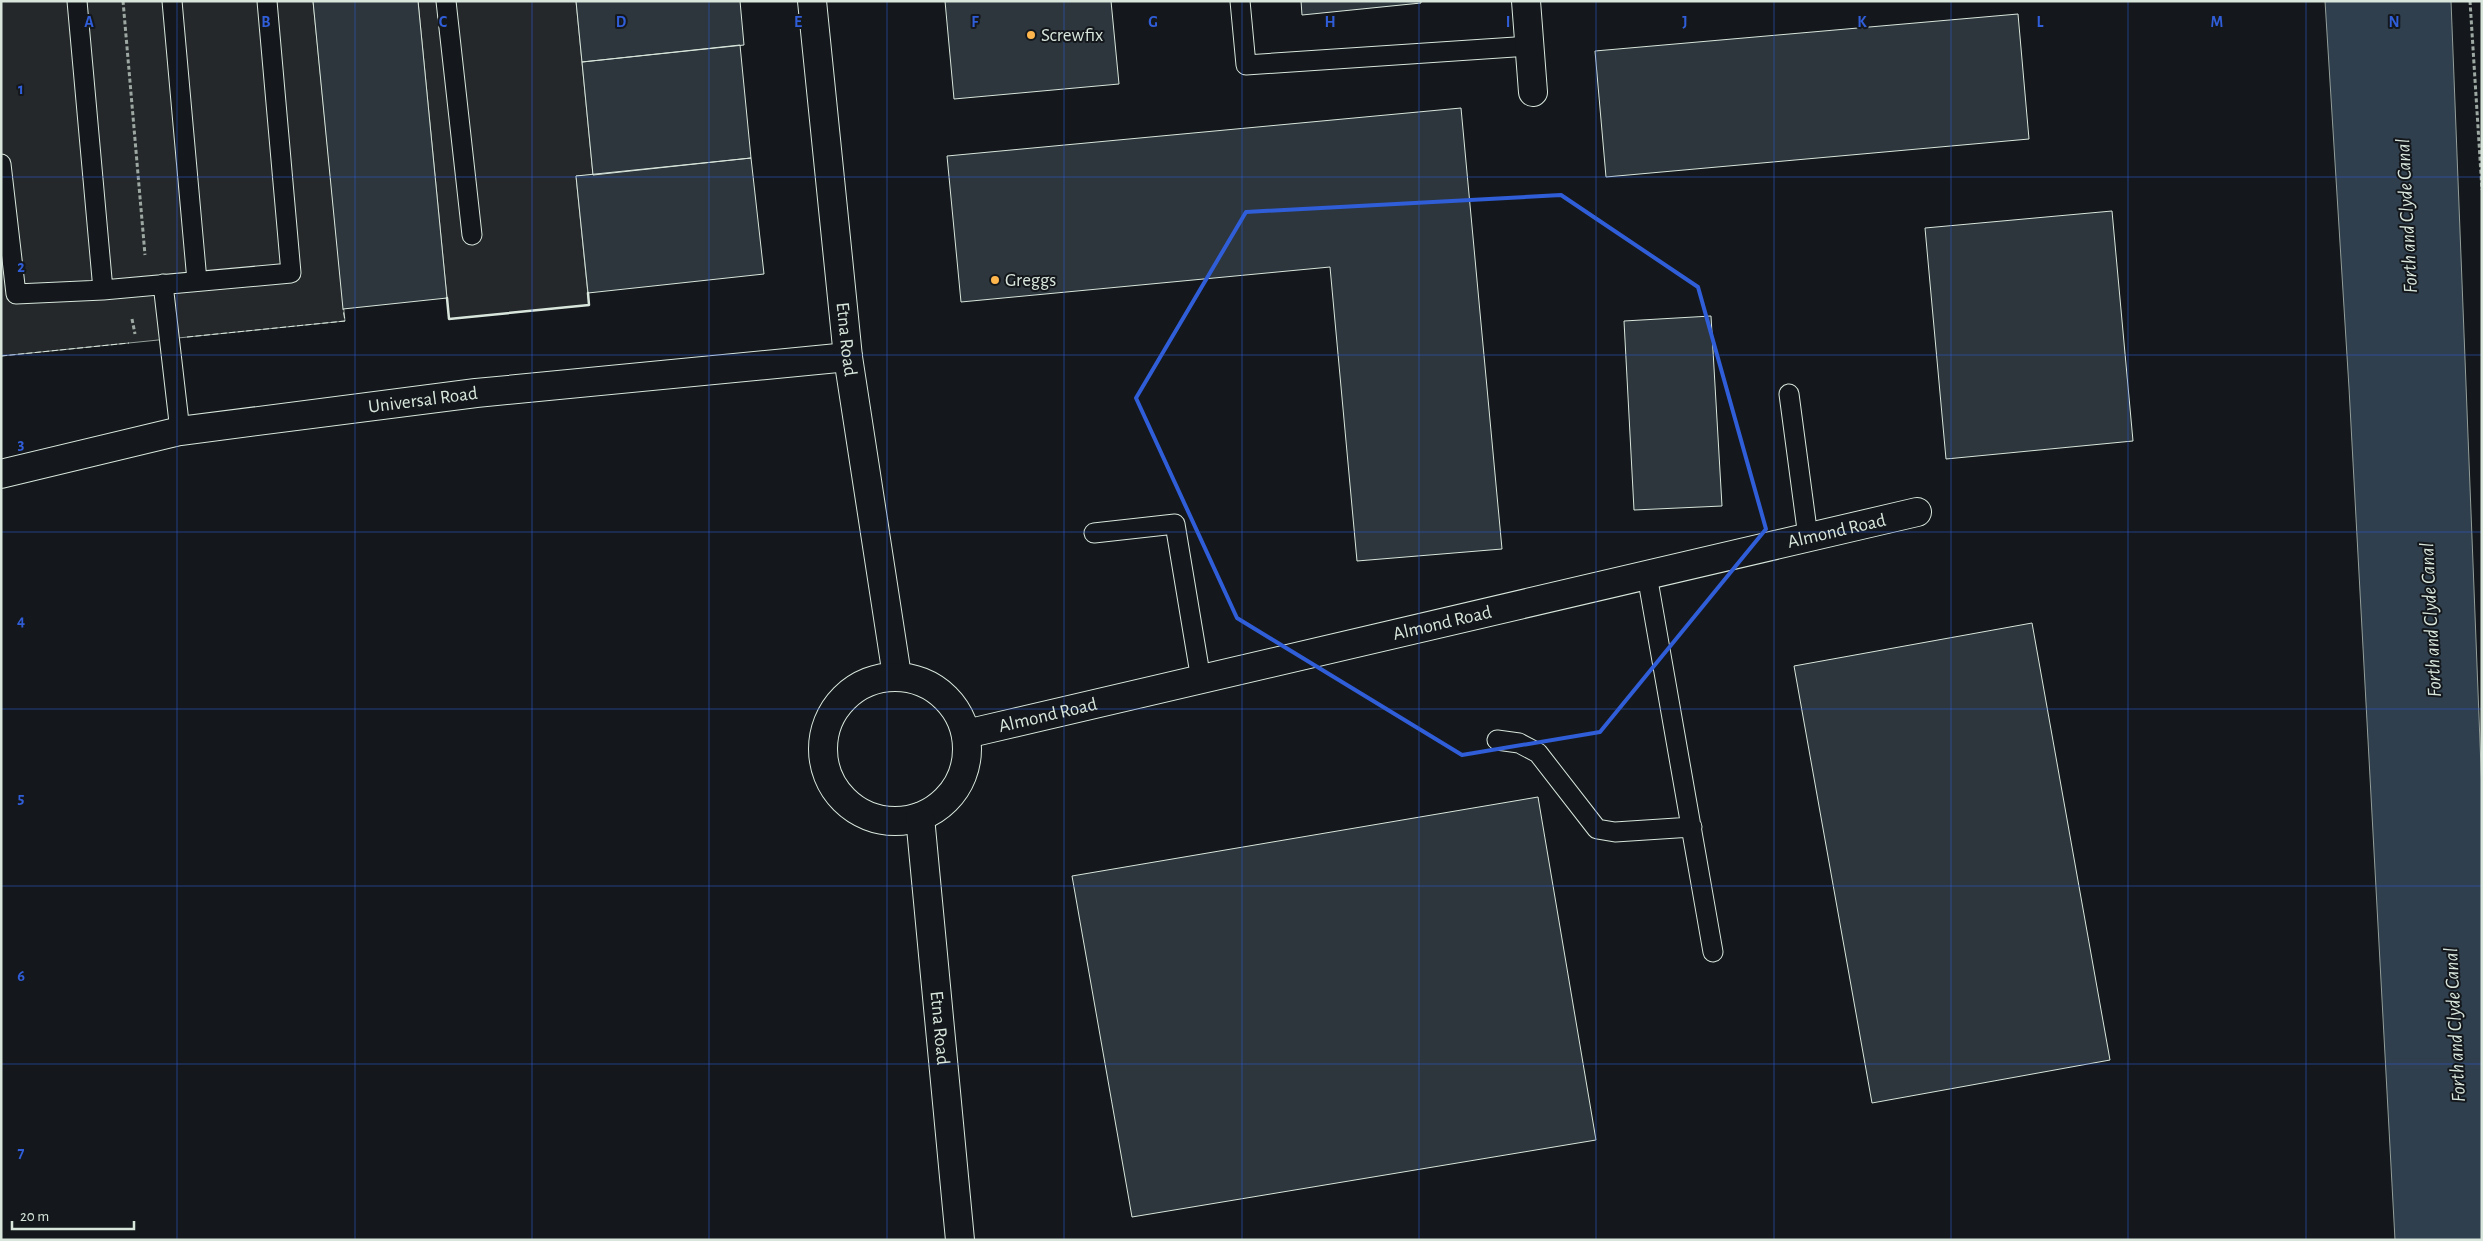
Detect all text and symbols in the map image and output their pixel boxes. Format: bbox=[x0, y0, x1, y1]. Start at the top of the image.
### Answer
text: A bbox=[84, 14, 94, 30]
text: B bbox=[261, 14, 271, 30]
text: C bbox=[439, 14, 448, 30]
text: D bbox=[616, 14, 627, 30]
text: E bbox=[794, 14, 802, 30]
text: F bbox=[971, 14, 979, 30]
text: G bbox=[1148, 14, 1158, 30]
text: H bbox=[1324, 14, 1336, 30]
text: I bbox=[1506, 14, 1510, 30]
text: J bbox=[1682, 14, 1688, 30]
text: K bbox=[1857, 14, 1867, 30]
text: L bbox=[2037, 14, 2044, 30]
text: M bbox=[2211, 14, 2223, 30]
text: N bbox=[2388, 14, 2400, 30]
place label: Screwfix bbox=[1041, 26, 1103, 45]
marker: Screwfix bbox=[1025, 29, 1037, 41]
text: 1 bbox=[18, 81, 24, 97]
water label: Forth and Clyde Canal bbox=[2393, 138, 2421, 294]
text: 2 bbox=[17, 259, 25, 275]
place label: Greggs bbox=[1005, 271, 1056, 290]
marker: Greggs bbox=[989, 274, 1001, 286]
street label: Etna Road bbox=[833, 301, 860, 378]
street label: Universal Road bbox=[367, 383, 479, 416]
text: 3 bbox=[18, 436, 25, 452]
street label: Almond Road bbox=[1785, 510, 1888, 551]
water label: Forth and Clyde Canal bbox=[2417, 542, 2445, 698]
street label: Almond Road bbox=[1391, 602, 1494, 644]
text: 4 bbox=[17, 613, 25, 629]
street label: Almond Road bbox=[997, 694, 1099, 736]
text: 5 bbox=[18, 790, 25, 806]
water label: Forth and Clyde Canal bbox=[2441, 947, 2469, 1103]
text: 6 bbox=[17, 968, 25, 984]
street label: Etna Road bbox=[927, 990, 953, 1066]
text: 7 bbox=[18, 1145, 25, 1161]
scale bar bbox=[12, 1198, 135, 1230]
text: 20 m bbox=[20, 1209, 49, 1224]

